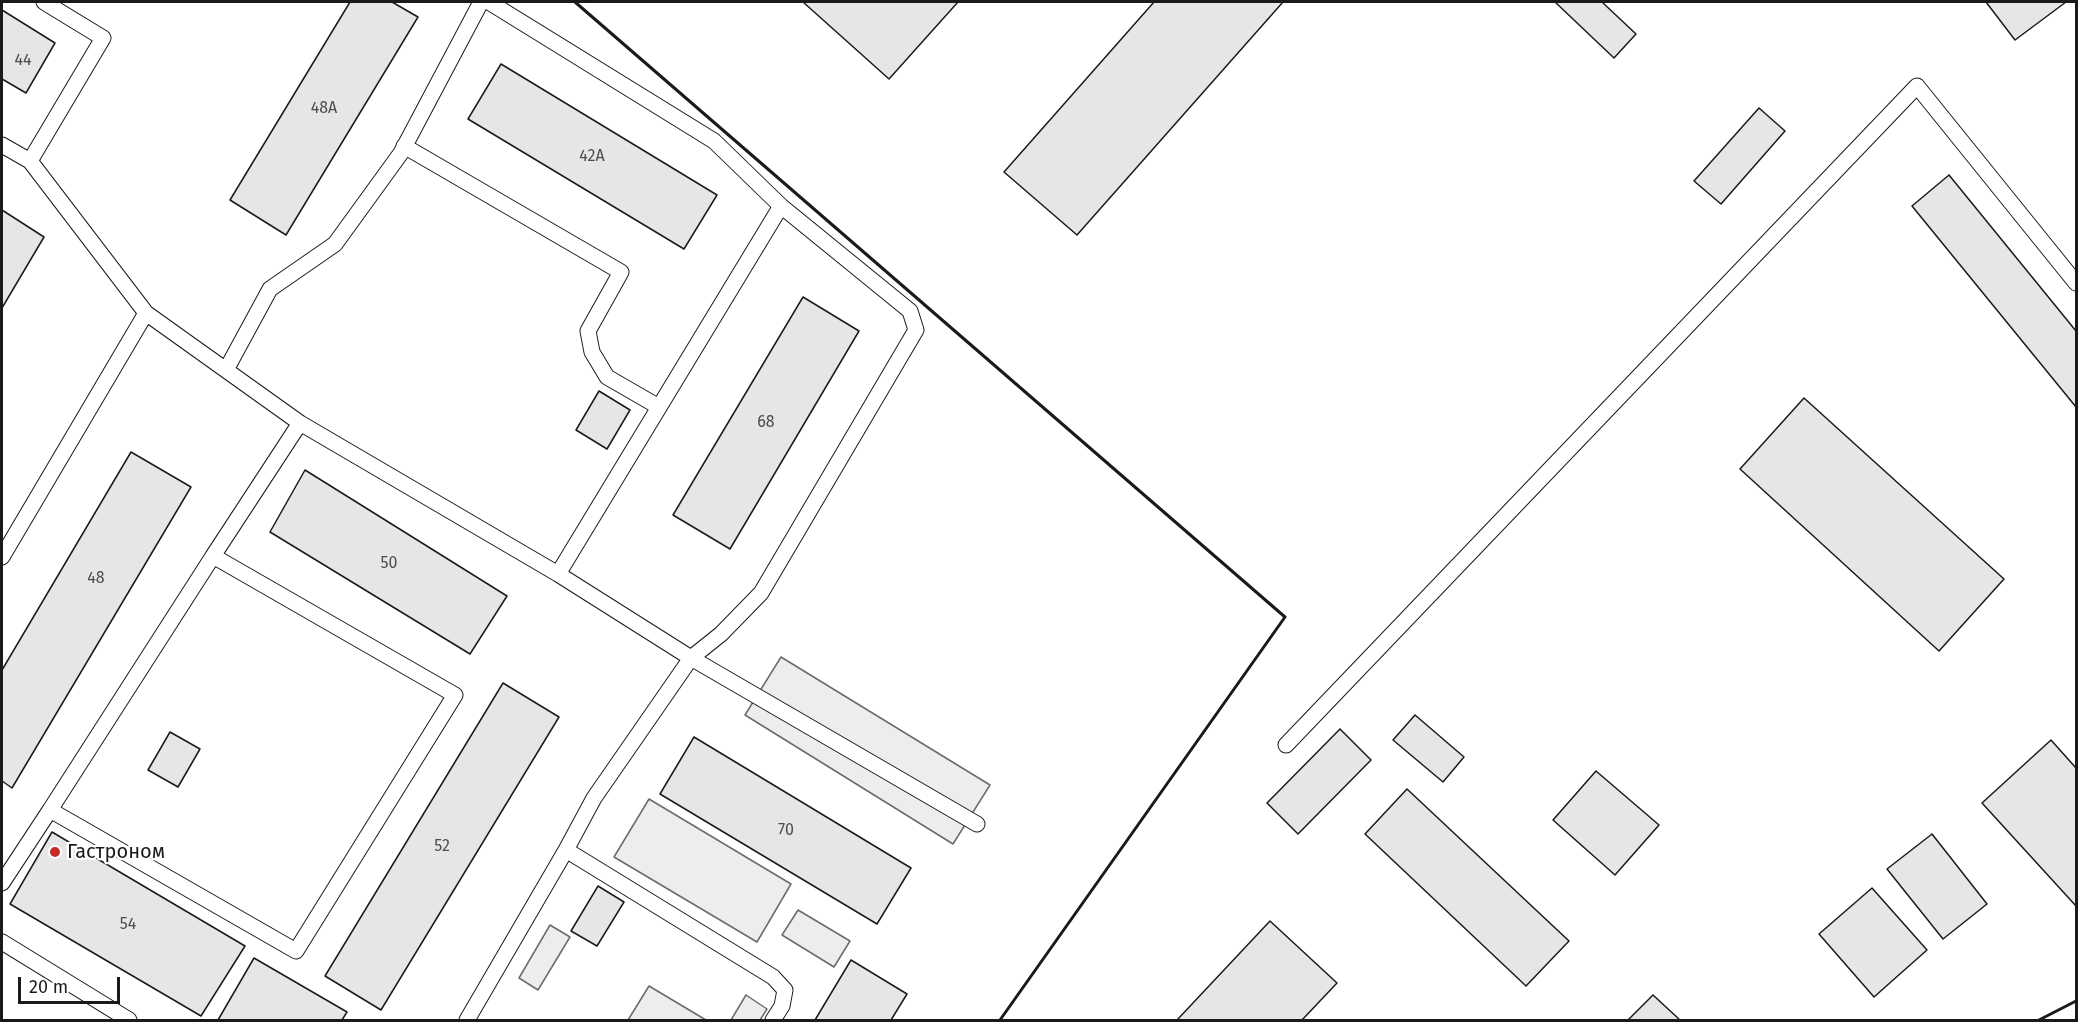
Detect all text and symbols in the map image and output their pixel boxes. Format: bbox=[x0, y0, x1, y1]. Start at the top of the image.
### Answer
house number: 44 bbox=[14, 51, 32, 71]
house number: 48А bbox=[311, 99, 337, 119]
house number: 42А bbox=[579, 147, 605, 167]
house number: 68 bbox=[757, 413, 775, 433]
house number: 50 bbox=[381, 554, 397, 574]
house number: 48 bbox=[87, 569, 105, 589]
house number: 70 bbox=[778, 821, 794, 841]
house number: 52 bbox=[434, 837, 450, 857]
place label: Гастроном bbox=[67, 840, 165, 864]
marker: Гастроном bbox=[48, 845, 62, 859]
house number: 54 bbox=[120, 915, 136, 935]
scale bar bbox=[21, 965, 123, 1003]
text: 20 m bbox=[29, 976, 68, 998]

